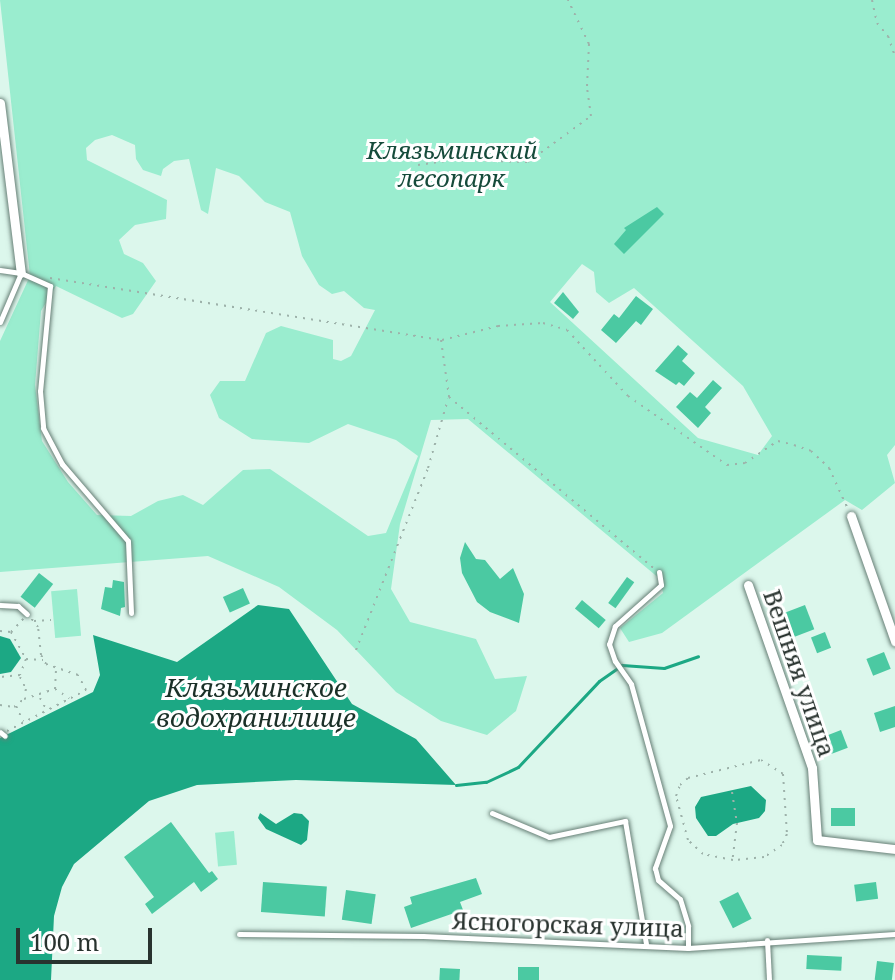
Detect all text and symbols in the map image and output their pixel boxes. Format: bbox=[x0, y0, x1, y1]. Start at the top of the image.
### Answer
park label: Клязьминский лесопарк bbox=[367, 136, 537, 192]
street label: Вешняя улица bbox=[758, 586, 842, 760]
water label: Клязьминское водохранилище bbox=[156, 672, 356, 734]
street label: Ясногорская улица bbox=[452, 906, 684, 942]
scale bar bbox=[20, 912, 156, 962]
text: 100 m bbox=[30, 925, 99, 958]

